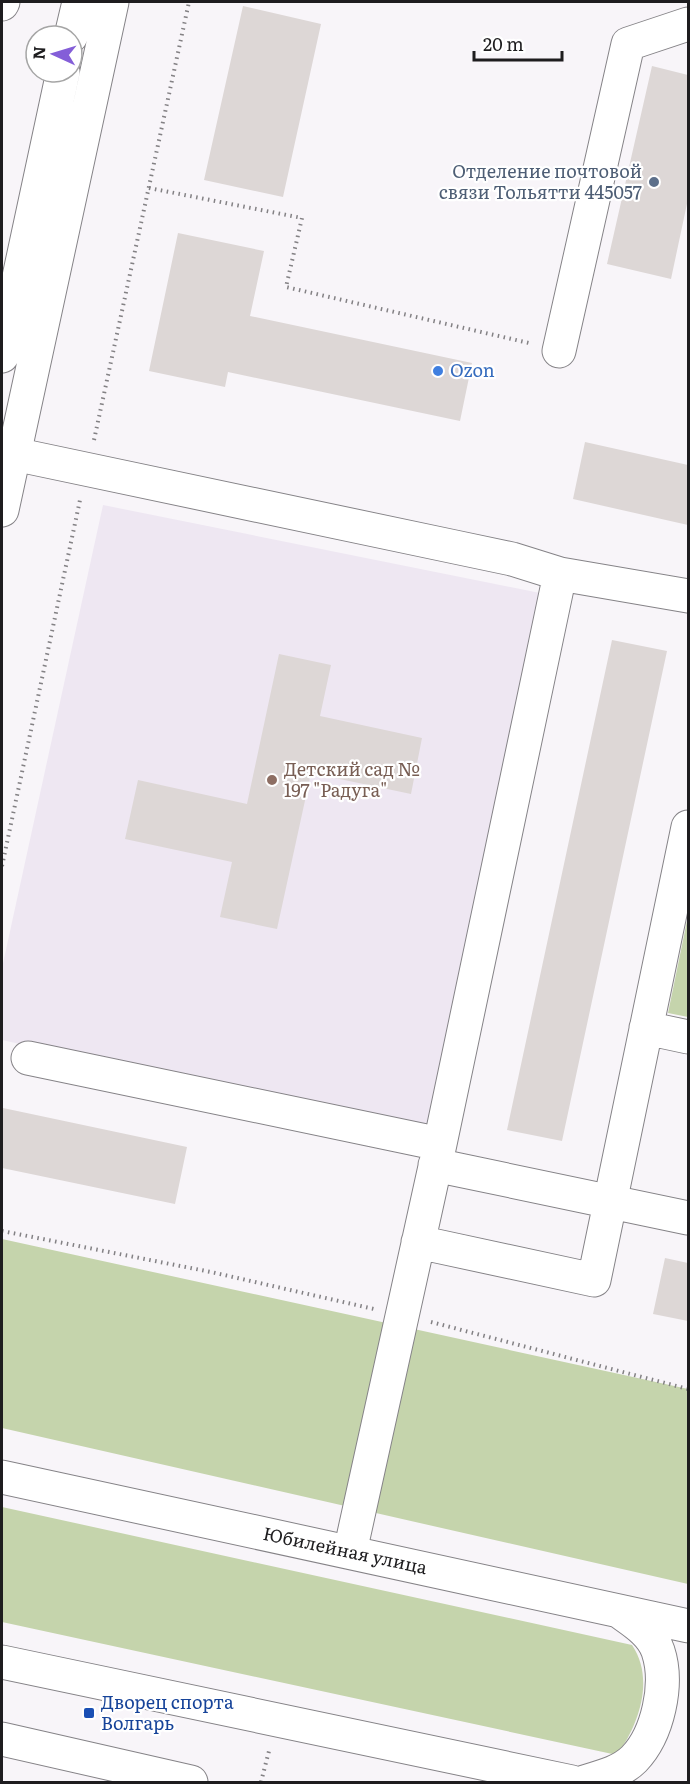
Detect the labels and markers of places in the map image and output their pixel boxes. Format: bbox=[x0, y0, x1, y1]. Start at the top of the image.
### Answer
place label: Отделение почтовой связи Тольятти 445057 bbox=[439, 157, 642, 205]
marker: Отделение почтовой связи Тольятти 445057 bbox=[647, 175, 661, 189]
place label: Ozon bbox=[450, 356, 495, 383]
marker: Ozon bbox=[431, 364, 445, 378]
place label: Детский сад № 197 "Радуга" bbox=[284, 755, 420, 803]
marker: Детский сад № 197 "Радуга" bbox=[265, 773, 279, 787]
place label: Дворец спорта Волгарь bbox=[101, 1688, 234, 1736]
marker: Дворец спорта Волгарь bbox=[82, 1706, 96, 1720]

